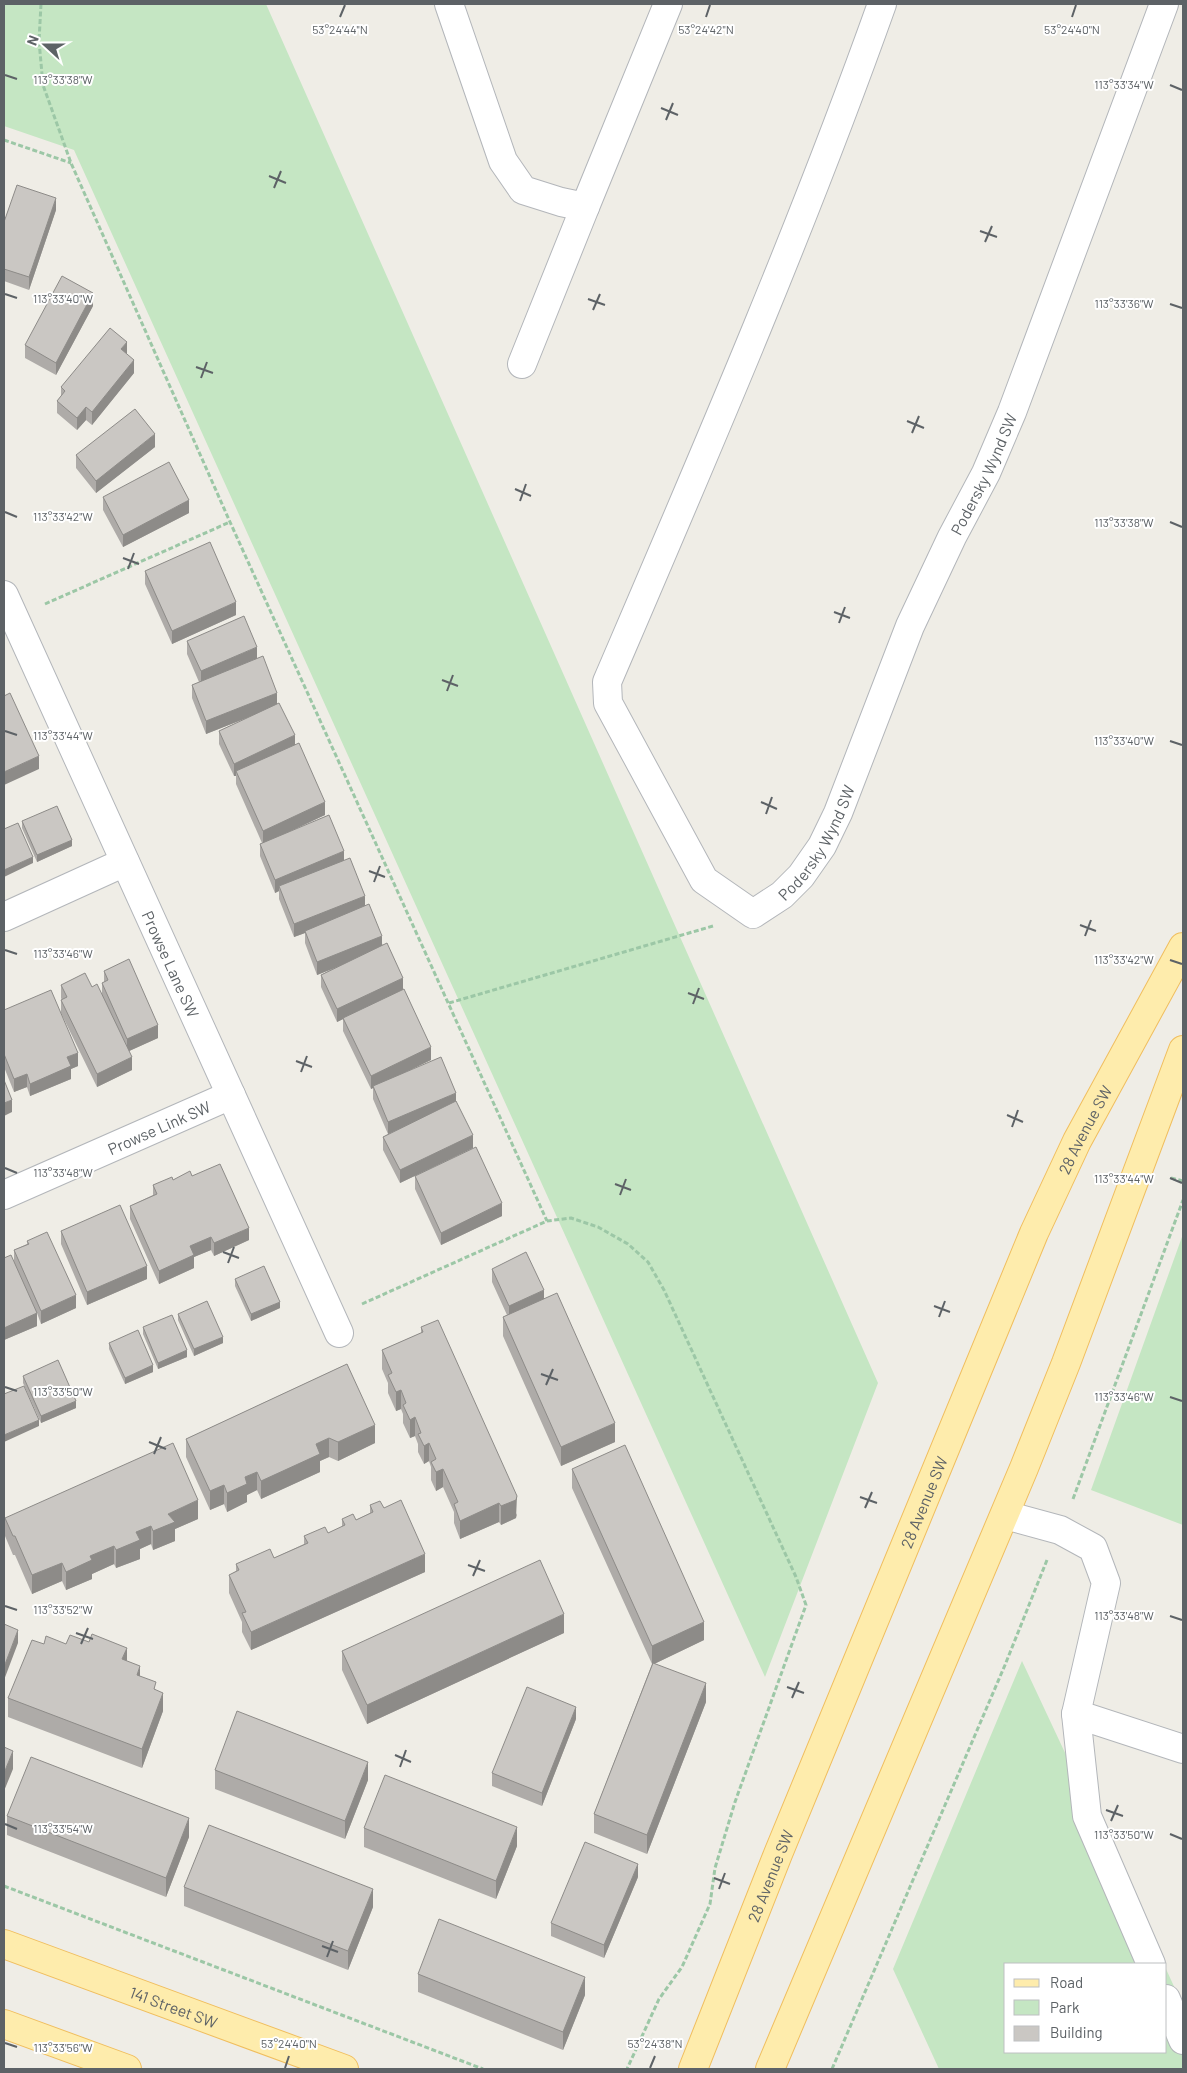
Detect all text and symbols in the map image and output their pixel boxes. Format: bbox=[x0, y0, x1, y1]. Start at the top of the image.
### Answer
north arrow bbox=[20, 20, 70, 70]
text: 53°24'44"N bbox=[312, 22, 368, 36]
text: 53°24'42"N bbox=[678, 22, 734, 36]
text: 53°24'40"N bbox=[1044, 22, 1100, 36]
text: N bbox=[23, 33, 42, 48]
text: 113°33'38"W bbox=[33, 72, 93, 86]
text: 113°33'34"W bbox=[1094, 77, 1154, 91]
text: 113°33'40"W bbox=[33, 291, 94, 305]
text: 113°33'36"W bbox=[1094, 296, 1154, 310]
street label: Podersky Wynd SW bbox=[946, 410, 1020, 538]
text: 113°33'42"W bbox=[33, 509, 93, 523]
text: 113°33'38"W bbox=[1094, 515, 1154, 529]
text: 113°33'44"W bbox=[33, 728, 93, 742]
text: 113°33'40"W bbox=[1094, 733, 1155, 747]
street label: Podersky Wynd SW bbox=[773, 782, 857, 904]
street label: Prowse Lane SW bbox=[139, 908, 204, 1020]
text: 113°33'46"W bbox=[33, 946, 93, 960]
text: 113°33'42"W bbox=[1094, 952, 1154, 966]
street label: 28 Avenue SW bbox=[1054, 1082, 1115, 1177]
street label: Prowse Link SW bbox=[104, 1096, 213, 1158]
text: 113°33'48"W bbox=[33, 1165, 93, 1179]
text: 113°33'44"W bbox=[1094, 1171, 1154, 1185]
text: 113°33'50"W bbox=[33, 1384, 93, 1398]
text: 113°33'46"W bbox=[1094, 1389, 1154, 1403]
street label: 28 Avenue SW bbox=[896, 1453, 950, 1551]
text: 113°33'52"W bbox=[33, 1602, 93, 1616]
text: 113°33'48"W bbox=[1094, 1608, 1154, 1622]
text: 113°33'54"W bbox=[33, 1821, 93, 1835]
street label: 28 Avenue SW bbox=[743, 1827, 797, 1924]
text: 113°33'50"W bbox=[1094, 1827, 1154, 1841]
legend bbox=[1004, 1963, 1167, 2053]
text: Road bbox=[1050, 1973, 1083, 1991]
street label: 141 Street SW bbox=[127, 1982, 220, 2031]
text: Park bbox=[1050, 1998, 1080, 2016]
text: Building bbox=[1050, 2023, 1103, 2041]
text: 53°24'40"N bbox=[261, 2036, 317, 2050]
text: 53°24'38"N bbox=[627, 2036, 683, 2050]
text: 113°33'56"W bbox=[33, 2040, 93, 2054]

